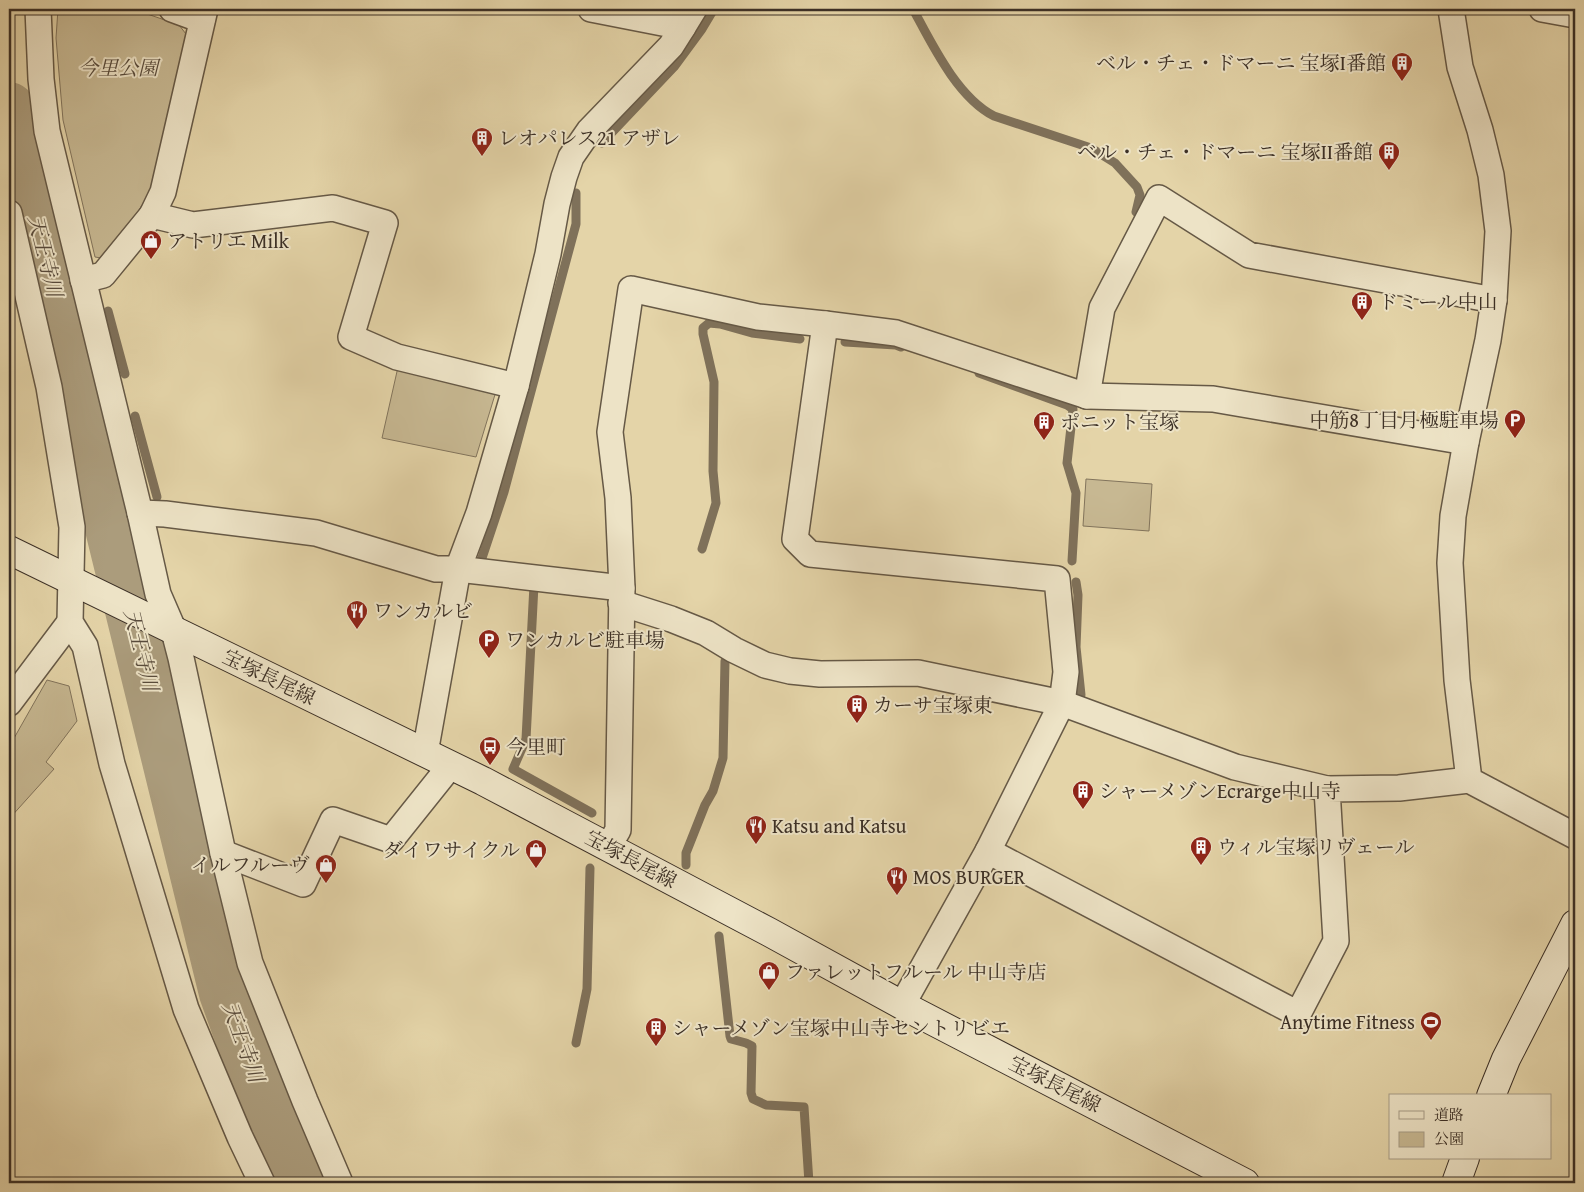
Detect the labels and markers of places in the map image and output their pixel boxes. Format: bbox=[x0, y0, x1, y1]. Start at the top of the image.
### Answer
place label: ベル・チェ・ドマーニ 宝塚Ⅰ番館 bbox=[1096, 48, 1386, 77]
building icon: ベル・チェ・ドマーニ 宝塚Ⅰ番館 bbox=[1390, 51, 1414, 82]
place label: レオパレス21 アザレ bbox=[498, 123, 680, 152]
building icon: レオパレス21 アザレ bbox=[470, 126, 494, 157]
place label: ベル・チェ・ドマーニ 宝塚Ⅱ番館 bbox=[1077, 137, 1373, 166]
building icon: ベル・チェ・ドマーニ 宝塚Ⅱ番館 bbox=[1377, 140, 1401, 171]
place label: アトリエ Milk bbox=[167, 226, 290, 255]
shop icon: アトリエ Milk bbox=[139, 229, 163, 260]
place label: ドミール中山 bbox=[1378, 287, 1498, 316]
building icon: ドミール中山 bbox=[1350, 290, 1374, 321]
place label: 中筋8丁目月極駐車場 bbox=[1309, 405, 1499, 434]
place label: ポニット宝塚 bbox=[1060, 407, 1179, 436]
parking icon: 中筋8丁目月極駐車場 bbox=[1503, 408, 1527, 439]
building icon: ポニット宝塚 bbox=[1032, 410, 1056, 441]
place label: ワンカルビ bbox=[373, 596, 473, 625]
restaurant icon: ワンカルビ bbox=[345, 599, 369, 630]
place label: ワンカルビ駐車場 bbox=[505, 625, 665, 654]
parking icon: ワンカルビ駐車場 bbox=[477, 628, 501, 659]
place label: カーサ宝塚東 bbox=[873, 690, 993, 719]
building icon: カーサ宝塚東 bbox=[845, 693, 869, 724]
place label: 今里町 bbox=[506, 732, 566, 761]
bus stop icon: 今里町 bbox=[478, 735, 502, 766]
place label: シャーメゾンEcrarge中山寺 bbox=[1099, 776, 1341, 805]
building icon: シャーメゾンEcrarge中山寺 bbox=[1071, 779, 1095, 810]
place label: Katsu and Katsu bbox=[772, 811, 907, 840]
restaurant icon: Katsu and Katsu bbox=[744, 814, 768, 845]
place label: ウィル宝塚リヴェール bbox=[1217, 832, 1415, 861]
place label: ダイワサイクル bbox=[383, 835, 520, 864]
building icon: ウィル宝塚リヴェール bbox=[1189, 835, 1213, 866]
shop icon: ダイワサイクル bbox=[524, 838, 548, 869]
place label: イルフルーヴ bbox=[191, 850, 310, 879]
shop icon: イルフルーヴ bbox=[314, 853, 338, 884]
place label: MOS BURGER bbox=[913, 862, 1026, 891]
restaurant icon: MOS BURGER bbox=[885, 865, 909, 896]
place label: ファレットフルール 中山寺店 bbox=[785, 957, 1047, 986]
shop icon: ファレットフルール 中山寺店 bbox=[757, 960, 781, 991]
place label: Anytime Fitness bbox=[1280, 1007, 1415, 1036]
sports icon: Anytime Fitness bbox=[1419, 1010, 1443, 1041]
place label: シャーメゾン宝塚中山寺セントリビエ bbox=[672, 1013, 1010, 1042]
building icon: シャーメゾン宝塚中山寺セントリビエ bbox=[644, 1016, 668, 1047]

